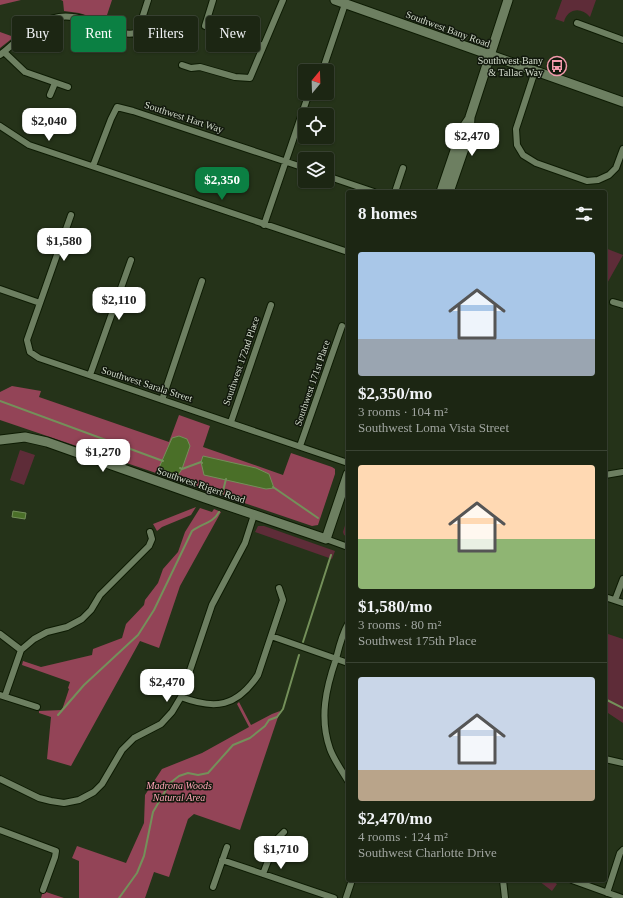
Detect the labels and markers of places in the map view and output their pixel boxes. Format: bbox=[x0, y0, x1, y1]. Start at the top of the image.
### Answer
place label: Southwest Bany & Tallac Way bbox=[478, 55, 543, 78]
bus stop icon: Southwest Bany & Tallac Way bbox=[546, 55, 568, 77]
pin: $2,040 bbox=[16, 108, 82, 142]
pin: $2,470 bbox=[439, 123, 505, 157]
pin: $2,350 bbox=[189, 167, 255, 201]
pin: $1,580 bbox=[31, 228, 97, 262]
pin: $2,110 bbox=[86, 287, 152, 321]
pin: $1,270 bbox=[70, 439, 136, 473]
pin: $2,470 bbox=[134, 669, 200, 703]
pin: $1,710 bbox=[248, 836, 314, 870]

